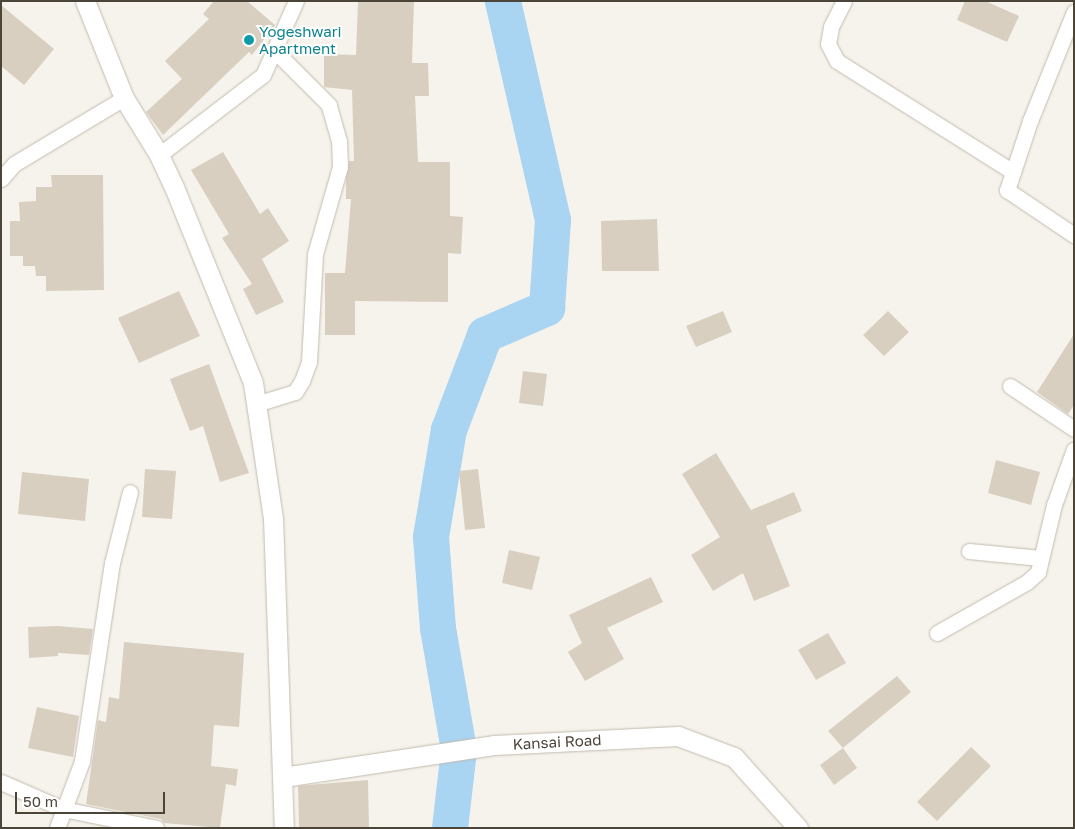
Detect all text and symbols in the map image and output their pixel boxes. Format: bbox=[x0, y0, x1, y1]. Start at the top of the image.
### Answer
place label: Yogeshwari Apartment bbox=[259, 22, 342, 57]
marker: Yogeshwari Apartment bbox=[243, 34, 255, 46]
street label: Kansai Road bbox=[512, 731, 602, 753]
scale bar bbox=[18, 782, 168, 814]
text: 50 m bbox=[23, 792, 58, 810]

